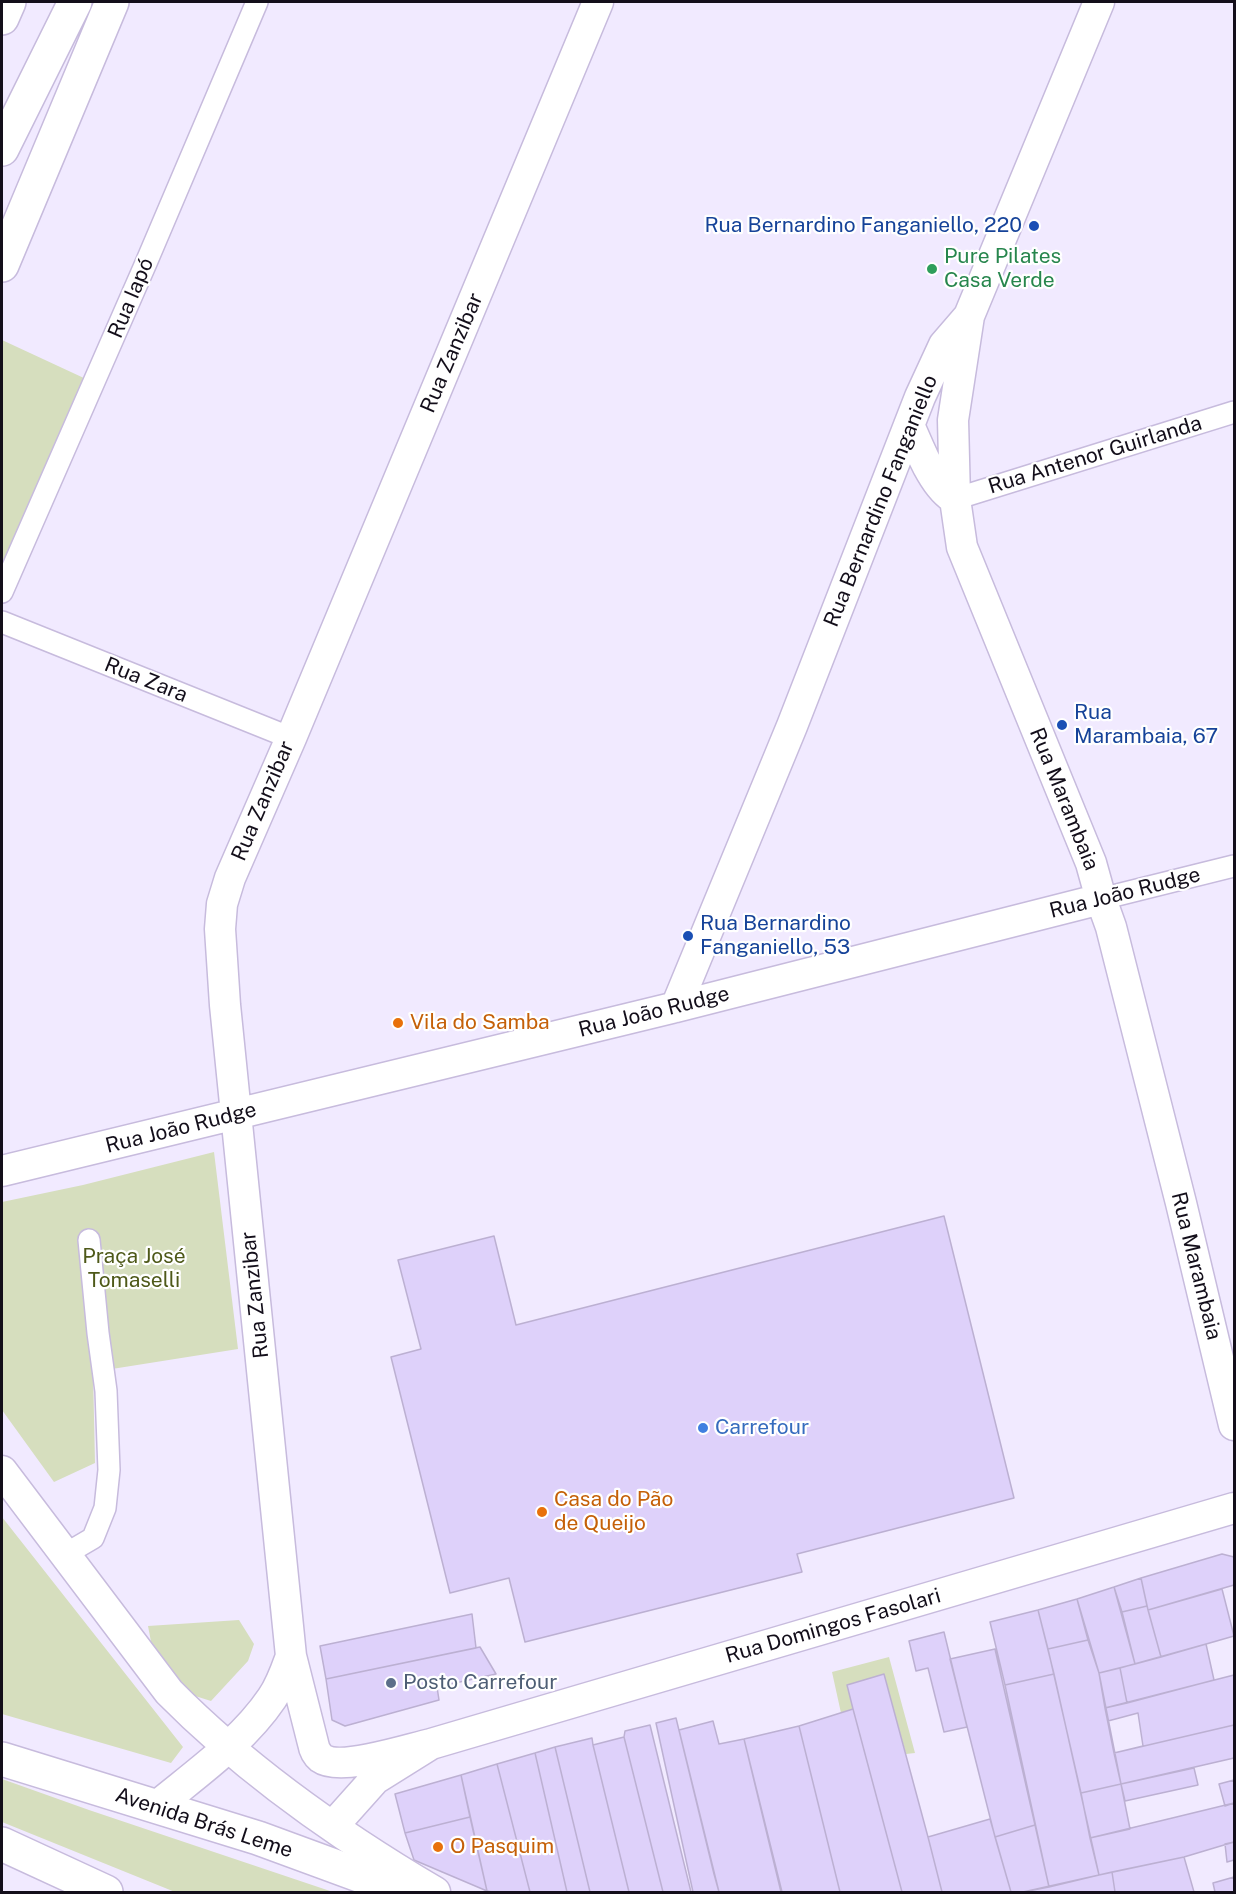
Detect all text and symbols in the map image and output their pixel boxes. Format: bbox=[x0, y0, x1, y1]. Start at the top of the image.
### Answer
place label: Rua Bernardino Fanganiello, 220 bbox=[705, 213, 1022, 239]
marker: Rua Bernardino Fanganiello, 220 bbox=[1027, 219, 1041, 233]
place label: Pure Pilates Casa Verde bbox=[944, 244, 1061, 294]
street label: Rua Iapó bbox=[103, 254, 159, 342]
marker: Pure Pilates Casa Verde bbox=[925, 262, 939, 276]
street label: Rua Zanzibar bbox=[415, 289, 489, 417]
street label: Rua Bernardino Fanganiello bbox=[819, 371, 943, 631]
street label: Rua Antenor Guirlanda bbox=[985, 410, 1205, 500]
street label: Rua Zara bbox=[101, 652, 191, 708]
place label: Rua Marambaia, 67 bbox=[1074, 700, 1218, 750]
marker: Rua Marambaia, 67 bbox=[1055, 718, 1069, 732]
street label: Rua Marambaia bbox=[1024, 724, 1104, 874]
street label: Rua Zanzibar bbox=[226, 737, 300, 865]
street label: Rua João Rudge bbox=[1047, 862, 1203, 924]
place label: Rua Bernardino Fanganiello, 53 bbox=[700, 911, 851, 961]
marker: Rua Bernardino Fanganiello, 53 bbox=[681, 929, 695, 943]
street label: Rua João Rudge bbox=[576, 981, 732, 1043]
place label: Vila do Samba bbox=[410, 1010, 550, 1036]
marker: Vila do Samba bbox=[391, 1016, 405, 1030]
street label: Rua João Rudge bbox=[103, 1097, 259, 1159]
street label: Rua Marambaia bbox=[1165, 1189, 1227, 1343]
street label: Rua Zanzibar bbox=[236, 1230, 274, 1360]
park label: Praça José Tomaselli bbox=[82, 1244, 186, 1294]
place label: Carrefour bbox=[715, 1415, 809, 1441]
marker: Carrefour bbox=[696, 1421, 710, 1435]
place label: Casa do Pão de Queijo bbox=[554, 1487, 673, 1537]
marker: Casa do Pão de Queijo bbox=[535, 1505, 549, 1519]
street label: Rua Domingos Fasolari bbox=[722, 1583, 944, 1669]
place label: Posto Carrefour bbox=[403, 1670, 557, 1696]
marker: Posto Carrefour bbox=[384, 1676, 398, 1690]
street label: Avenida Brás Leme bbox=[112, 1782, 296, 1864]
place label: O Pasquim bbox=[450, 1834, 554, 1860]
marker: O Pasquim bbox=[431, 1840, 445, 1854]

